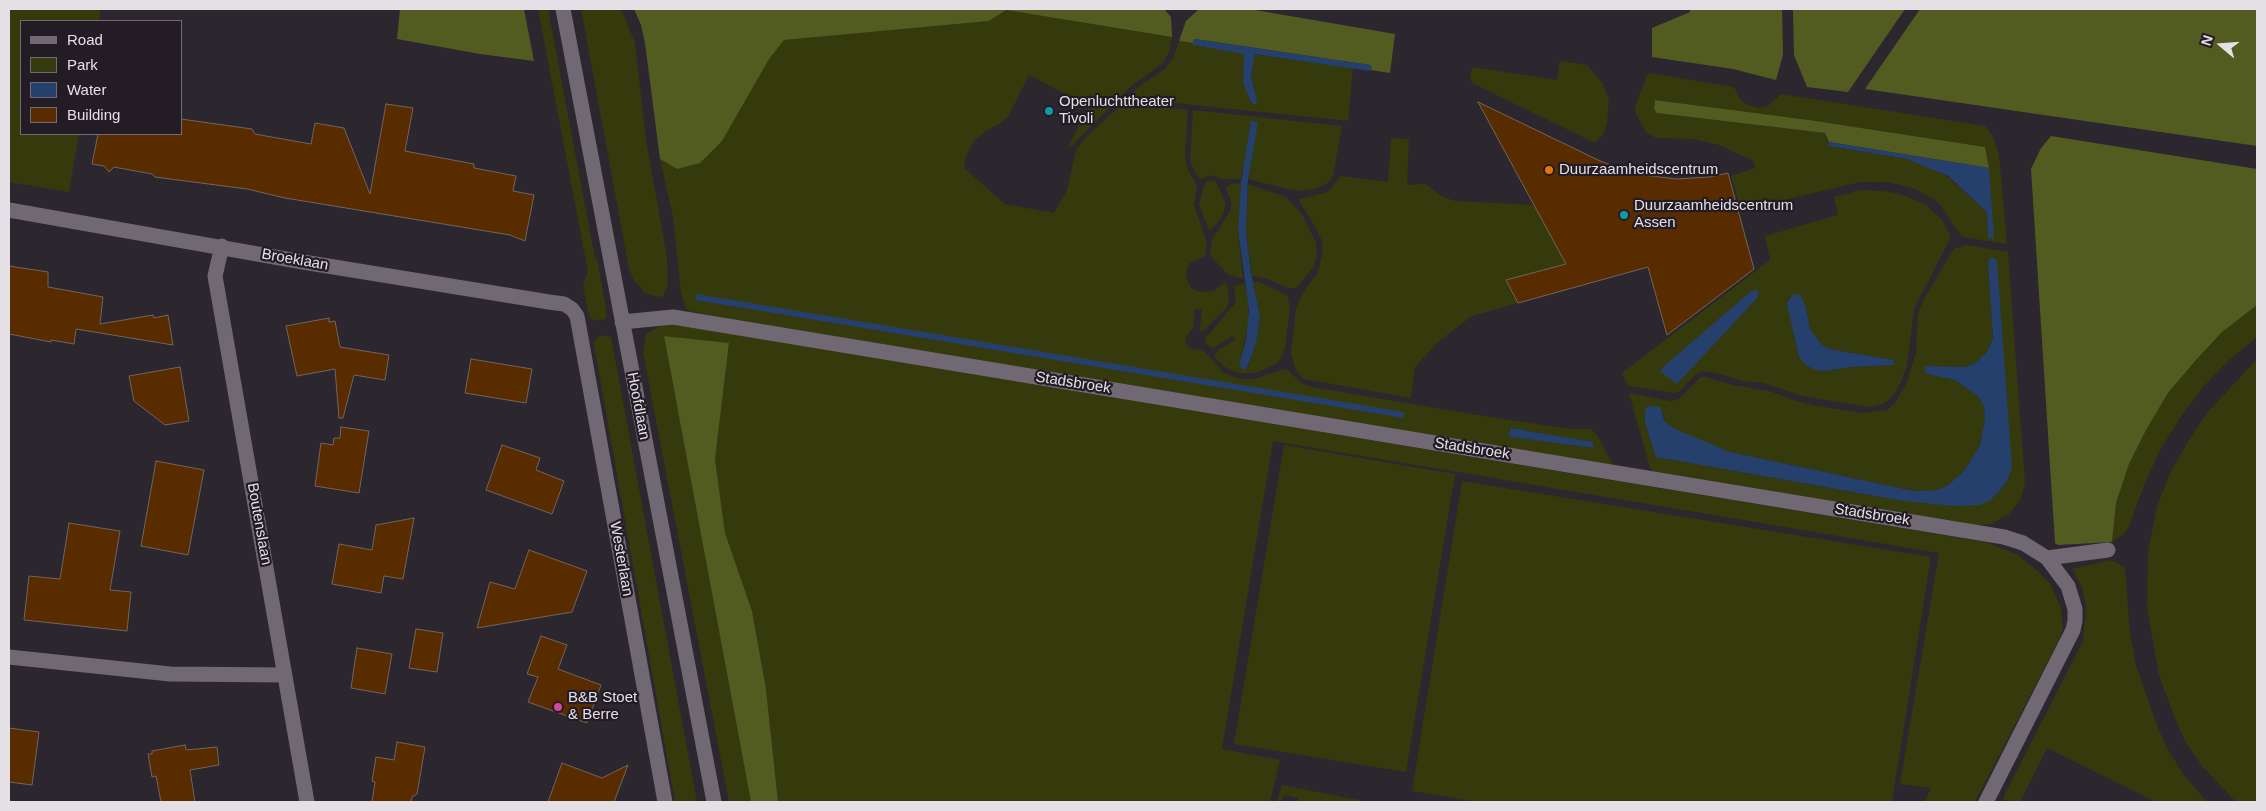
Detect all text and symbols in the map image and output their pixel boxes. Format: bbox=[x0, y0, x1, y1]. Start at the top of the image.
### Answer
legend bbox=[20, 20, 182, 135]
north arrow bbox=[2196, 20, 2246, 70]
text: Road bbox=[67, 31, 103, 48]
text: N bbox=[2198, 33, 2216, 48]
text: Park bbox=[67, 56, 98, 73]
text: Water bbox=[67, 81, 106, 98]
place label: Openluchttheater Tivoli bbox=[1059, 93, 1174, 128]
marker: Openluchttheater Tivoli bbox=[1043, 105, 1055, 117]
text: Building bbox=[67, 106, 120, 123]
place label: Duurzaamheidscentrum bbox=[1559, 161, 1718, 179]
marker: Duurzaamheidscentrum bbox=[1543, 164, 1555, 176]
place label: Duurzaamheidscentrum Assen bbox=[1634, 197, 1793, 232]
marker: Duurzaamheidscentrum Assen bbox=[1618, 209, 1630, 221]
street label: Broeklaan bbox=[260, 245, 330, 275]
street label: Stadsbroek bbox=[1034, 368, 1112, 398]
street label: Hoofdlaan bbox=[623, 371, 653, 441]
street label: Stadsbroek bbox=[1433, 434, 1511, 464]
street label: Boutenslaan bbox=[243, 481, 275, 567]
street label: Stadsbroek bbox=[1833, 500, 1911, 530]
street label: Westerlaan bbox=[606, 520, 636, 598]
place label: B&B Stoet & Berre bbox=[568, 689, 637, 724]
marker: B&B Stoet & Berre bbox=[552, 701, 564, 713]

